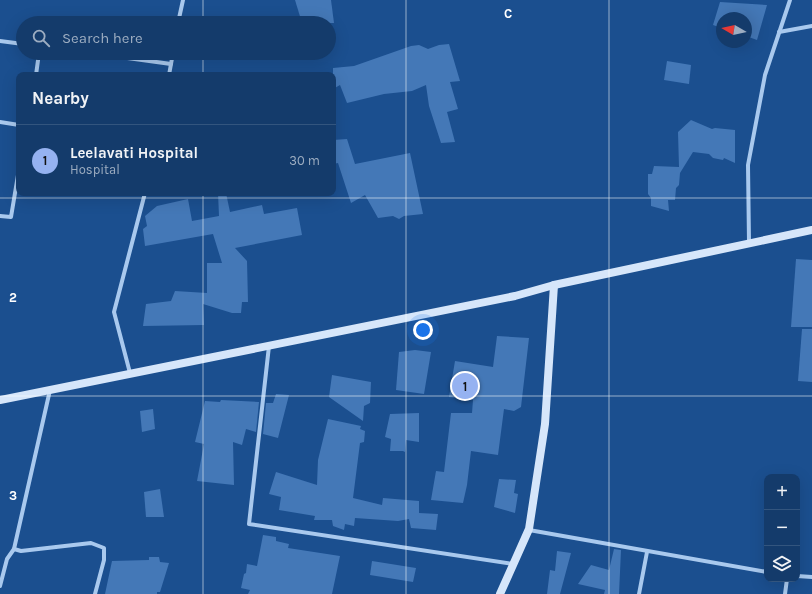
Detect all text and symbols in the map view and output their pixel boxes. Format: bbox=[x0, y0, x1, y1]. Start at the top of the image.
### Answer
text: C bbox=[504, 6, 512, 21]
north arrow bbox=[716, 12, 752, 48]
search box bbox=[16, 16, 336, 60]
icon: search bbox=[30, 27, 52, 49]
text: Search here bbox=[62, 29, 143, 47]
text: Nearby bbox=[32, 88, 89, 108]
text: Leelavati Hospital bbox=[70, 144, 198, 162]
text: 1 bbox=[43, 153, 47, 168]
text: 30 m bbox=[289, 153, 320, 168]
text: Hospital bbox=[70, 162, 120, 177]
text: 2 bbox=[9, 290, 17, 305]
your location bbox=[413, 320, 433, 340]
pin: 1 bbox=[452, 371, 478, 401]
map controls bbox=[764, 474, 800, 582]
button: + bbox=[764, 474, 800, 510]
text: 3 bbox=[9, 488, 17, 503]
button: − bbox=[764, 510, 800, 546]
button: layers bbox=[764, 546, 800, 582]

